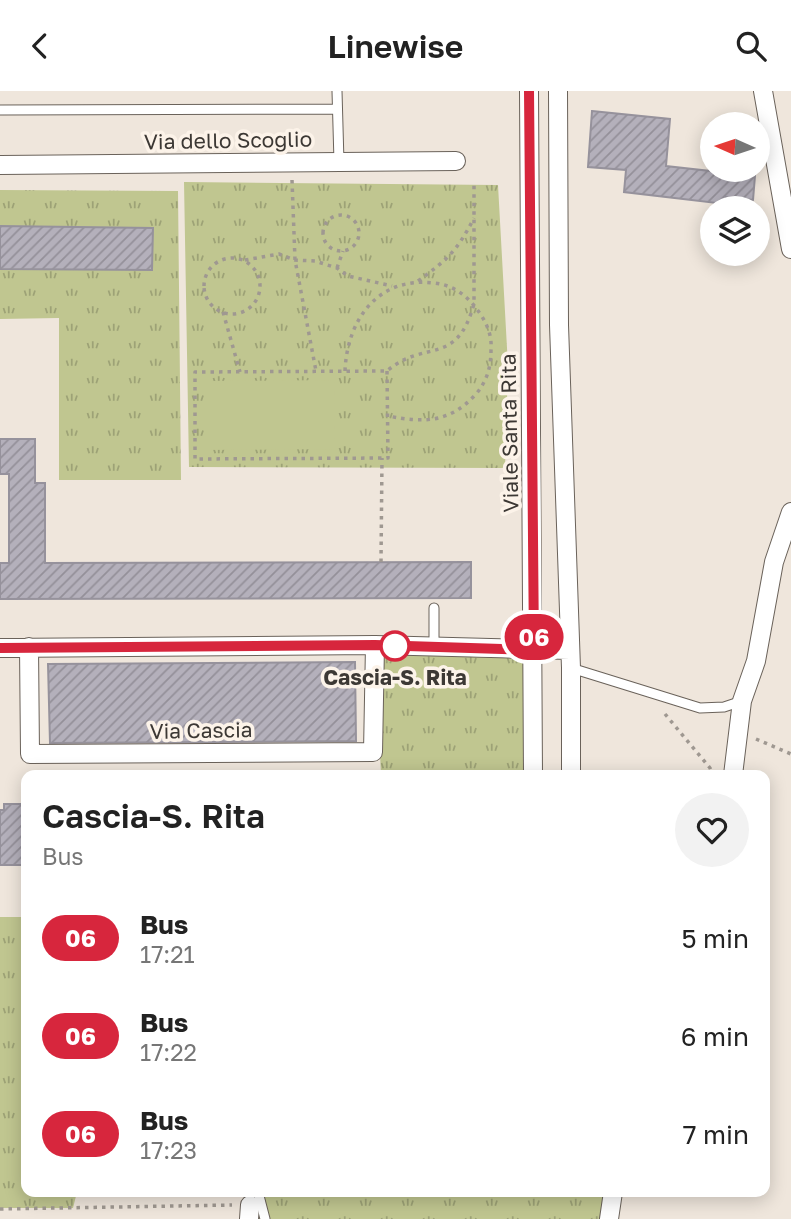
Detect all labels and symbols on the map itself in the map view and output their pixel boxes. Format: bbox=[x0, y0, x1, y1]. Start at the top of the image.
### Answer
north arrow bbox=[700, 112, 770, 182]
street label: Via dello Scoglio bbox=[144, 126, 312, 154]
street label: Viale Santa Rita bbox=[495, 353, 523, 513]
line badge: 06 bbox=[503, 614, 566, 660]
marker: Cascia-S. Rita bbox=[380, 631, 410, 661]
place label: Cascia-S. Rita bbox=[323, 664, 467, 690]
street label: Via Cascia bbox=[149, 716, 253, 744]

